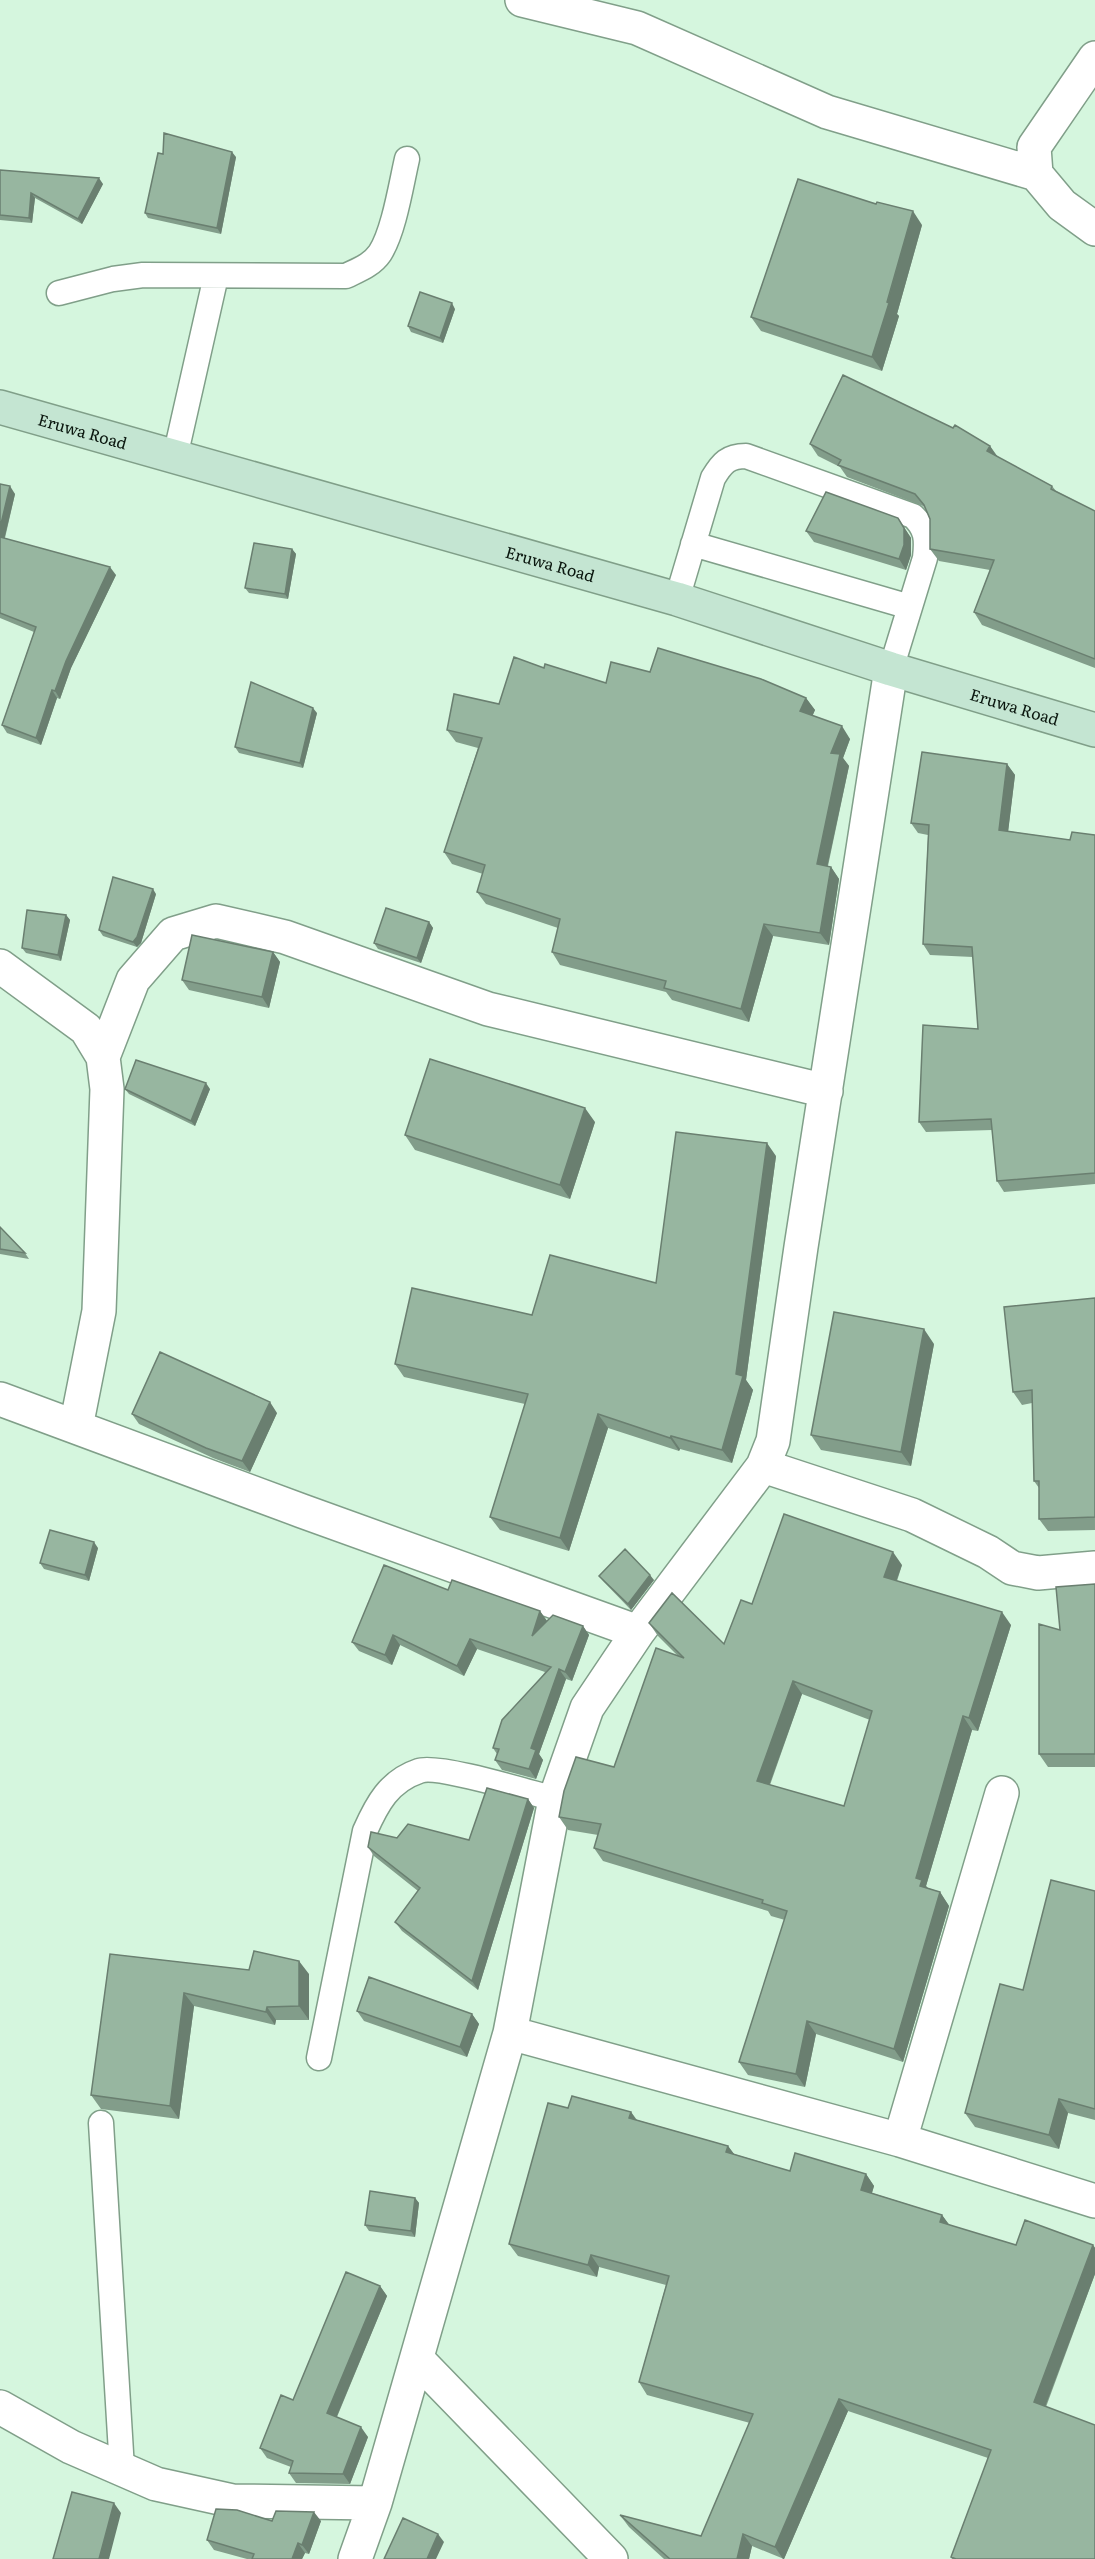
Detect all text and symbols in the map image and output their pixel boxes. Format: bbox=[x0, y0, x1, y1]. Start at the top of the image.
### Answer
street label: Eruwa Road bbox=[35, 406, 130, 455]
street label: Eruwa Road bbox=[503, 539, 598, 587]
street label: Eruwa Road bbox=[967, 681, 1062, 731]

